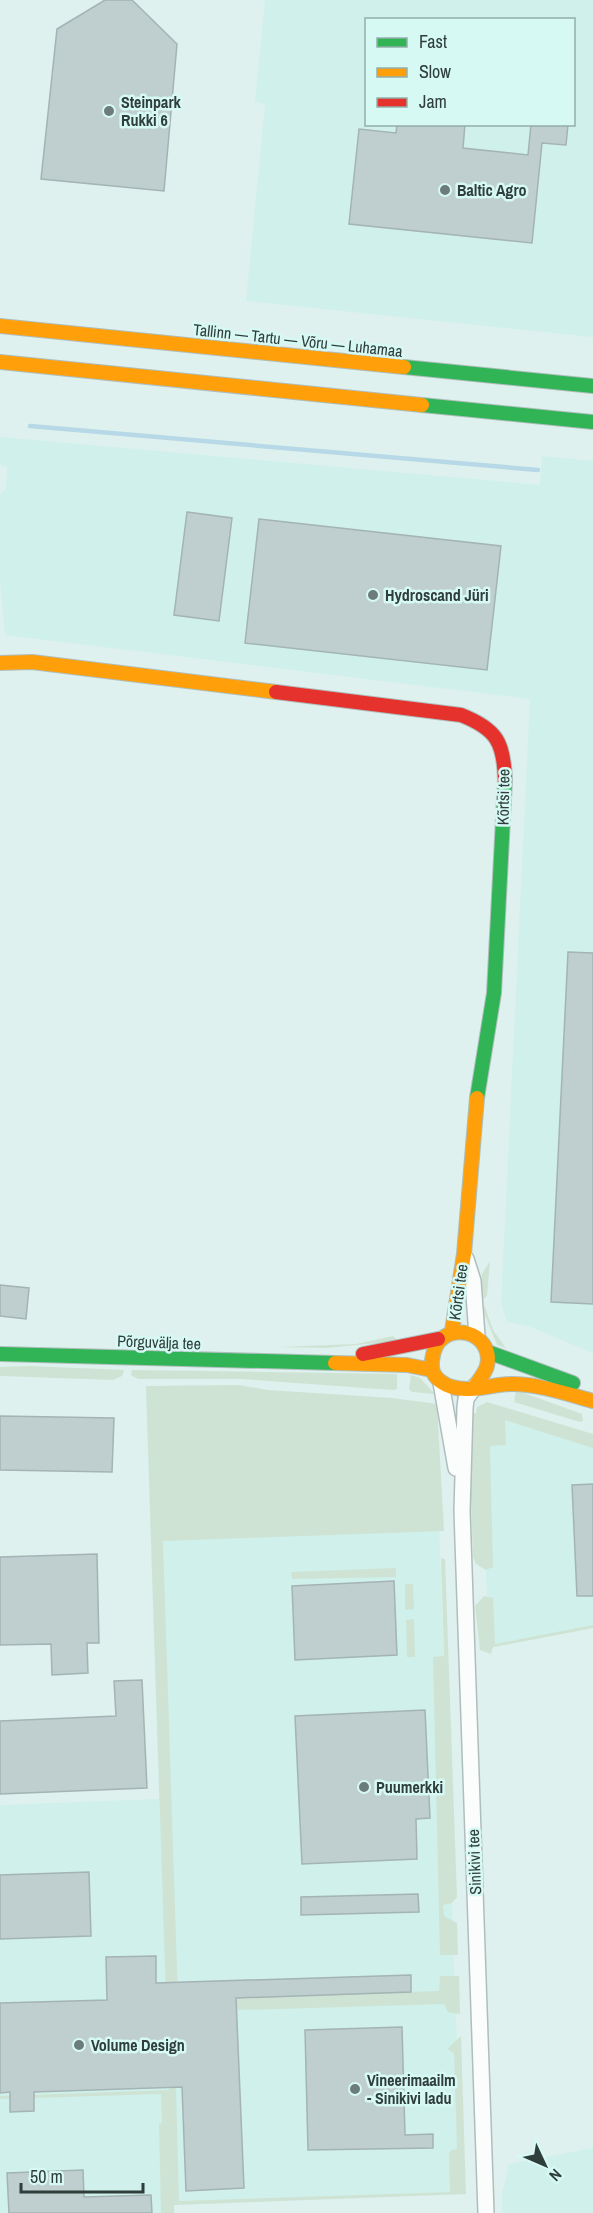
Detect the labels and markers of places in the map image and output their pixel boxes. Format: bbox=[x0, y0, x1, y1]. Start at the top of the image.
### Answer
place label: Steinpark Rukki 6 bbox=[121, 91, 181, 131]
marker: Steinpark Rukki 6 bbox=[102, 104, 116, 118]
place label: Baltic Agro bbox=[457, 179, 527, 201]
marker: Baltic Agro bbox=[438, 183, 452, 197]
place label: Hydroscand Jüri bbox=[385, 584, 489, 606]
marker: Hydroscand Jüri bbox=[366, 588, 380, 602]
place label: Puumerkki bbox=[376, 1776, 443, 1798]
marker: Puumerkki bbox=[357, 1780, 371, 1794]
place label: Volume Design bbox=[91, 2034, 185, 2056]
marker: Volume Design bbox=[72, 2038, 86, 2052]
place label: Vineerimaailm - Sinikivi ladu bbox=[367, 2069, 456, 2109]
marker: Vineerimaailm - Sinikivi ladu bbox=[348, 2082, 362, 2096]

